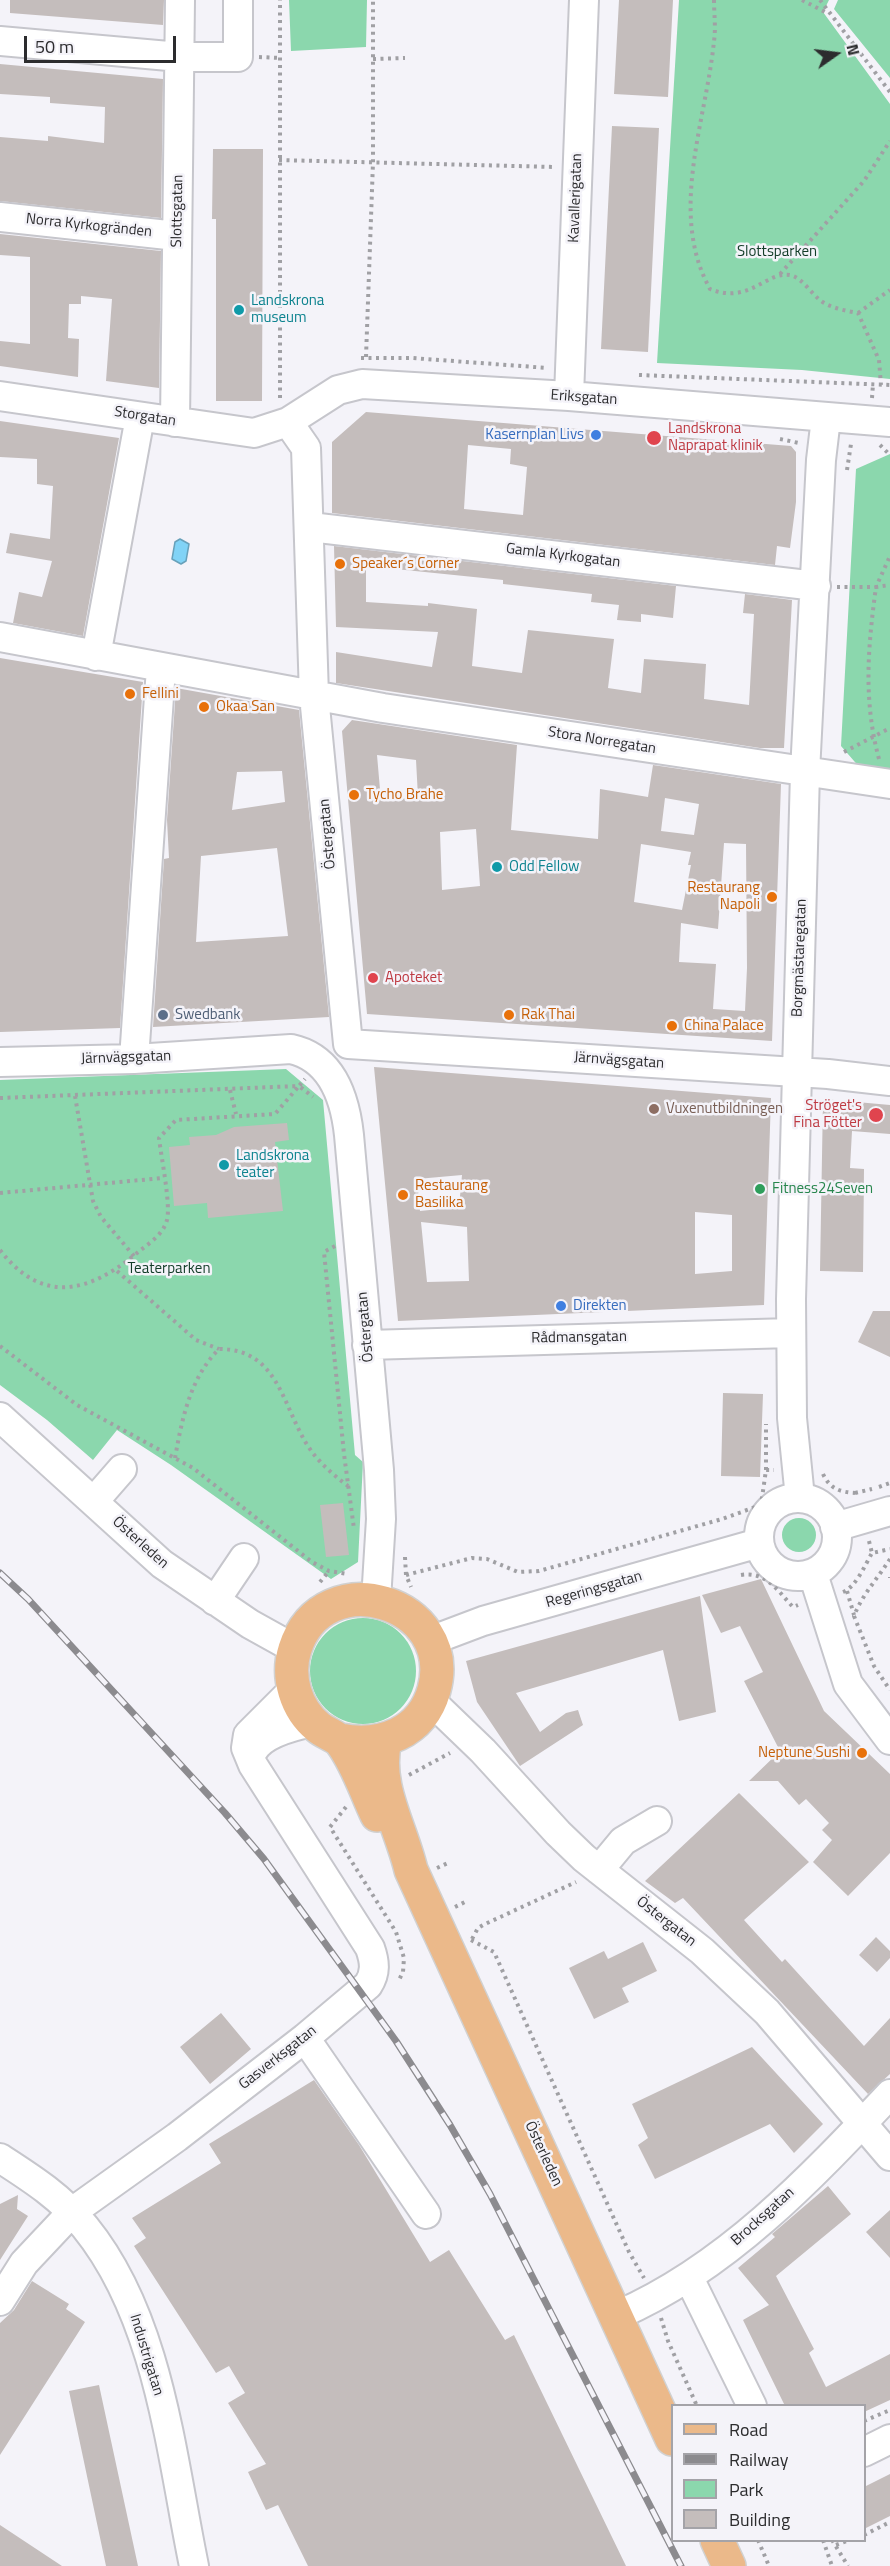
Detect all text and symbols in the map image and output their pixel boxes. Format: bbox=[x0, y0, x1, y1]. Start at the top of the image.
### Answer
scale bar bbox=[27, 24, 178, 62]
north arrow bbox=[806, 24, 866, 84]
text: 50 m bbox=[35, 33, 74, 60]
text: N bbox=[840, 41, 866, 58]
street label: Kavallerigatan bbox=[565, 153, 587, 243]
street label: Slottsgatan bbox=[168, 174, 188, 248]
street label: Norra Kyrkogränden bbox=[25, 210, 153, 242]
park label: Slottsparken bbox=[737, 243, 817, 261]
place label: Landskrona museum bbox=[251, 292, 324, 327]
marker: Landskrona museum bbox=[232, 303, 246, 317]
street label: Eriksgatan bbox=[550, 387, 618, 409]
street label: Storgatan bbox=[113, 403, 177, 431]
place label: Landskrona Naprapat klinik bbox=[668, 420, 763, 455]
place label: Kasernplan Livs bbox=[485, 426, 584, 444]
marker: Kasernplan Livs bbox=[589, 428, 603, 442]
marker: Landskrona Naprapat klinik bbox=[645, 429, 663, 447]
street label: Gamla Kyrkogatan bbox=[505, 540, 621, 572]
place label: Speaker´s Corner bbox=[352, 555, 459, 573]
marker: Speaker´s Corner bbox=[333, 557, 347, 571]
place label: Fellini bbox=[142, 685, 179, 703]
marker: Fellini bbox=[123, 687, 137, 701]
place label: Okaa San bbox=[216, 698, 275, 716]
marker: Okaa San bbox=[197, 700, 211, 714]
street label: Stora Norregatan bbox=[547, 724, 657, 758]
place label: Tycho Brahe bbox=[366, 786, 443, 804]
marker: Tycho Brahe bbox=[347, 788, 361, 802]
street label: Östergatan bbox=[316, 798, 340, 870]
place label: Odd Fellow bbox=[509, 858, 579, 876]
marker: Odd Fellow bbox=[490, 860, 504, 874]
place label: Restaurang Napoli bbox=[687, 879, 760, 914]
marker: Restaurang Napoli bbox=[765, 890, 779, 904]
street label: Borgmästaregatan bbox=[789, 899, 811, 1017]
place label: Apoteket bbox=[385, 969, 442, 987]
marker: Apoteket bbox=[366, 971, 380, 985]
place label: Swedbank bbox=[175, 1006, 241, 1024]
place label: Rak Thai bbox=[521, 1006, 575, 1024]
marker: Swedbank bbox=[156, 1008, 170, 1022]
marker: Rak Thai bbox=[502, 1008, 516, 1022]
place label: China Palace bbox=[684, 1017, 764, 1035]
marker: China Palace bbox=[665, 1019, 679, 1033]
street label: Järnvägsgatan bbox=[81, 1047, 171, 1069]
street label: Järnvägsgatan bbox=[573, 1049, 665, 1073]
place label: Ströget's Fina Fötter bbox=[793, 1097, 862, 1132]
place label: Vuxenutbildningen bbox=[666, 1100, 783, 1118]
marker: Vuxenutbildningen bbox=[647, 1102, 661, 1116]
marker: Ströget's Fina Fötter bbox=[867, 1106, 885, 1124]
place label: Landskrona teater bbox=[236, 1147, 309, 1182]
marker: Landskrona teater bbox=[217, 1158, 231, 1172]
place label: Restaurang Basilika bbox=[415, 1177, 488, 1212]
place label: Fitness24Seven bbox=[772, 1180, 873, 1198]
marker: Fitness24Seven bbox=[753, 1182, 767, 1196]
marker: Restaurang Basilika bbox=[396, 1188, 410, 1202]
park label: Teaterparken bbox=[128, 1260, 210, 1278]
street label: Östergatan bbox=[354, 1291, 378, 1363]
place label: Direkten bbox=[573, 1297, 627, 1315]
marker: Direkten bbox=[554, 1299, 568, 1313]
street label: Rådmansgatan bbox=[531, 1328, 627, 1348]
street label: Österleden bbox=[108, 1513, 172, 1573]
street label: Regeringsgatan bbox=[544, 1568, 644, 1612]
place label: Neptune Sushi bbox=[758, 1744, 850, 1762]
marker: Neptune Sushi bbox=[855, 1746, 869, 1760]
street label: Östergatan bbox=[633, 1893, 699, 1951]
street label: Gasverksgatan bbox=[236, 2022, 320, 2094]
street label: Österleden bbox=[520, 2119, 566, 2189]
street label: Brocksgatan bbox=[728, 2184, 798, 2250]
street label: Industrigatan bbox=[125, 2312, 167, 2398]
legend bbox=[671, 2404, 866, 2542]
text: Road bbox=[729, 2416, 768, 2443]
text: Railway bbox=[729, 2446, 788, 2473]
text: Park bbox=[729, 2476, 763, 2503]
text: Building bbox=[729, 2506, 790, 2533]

